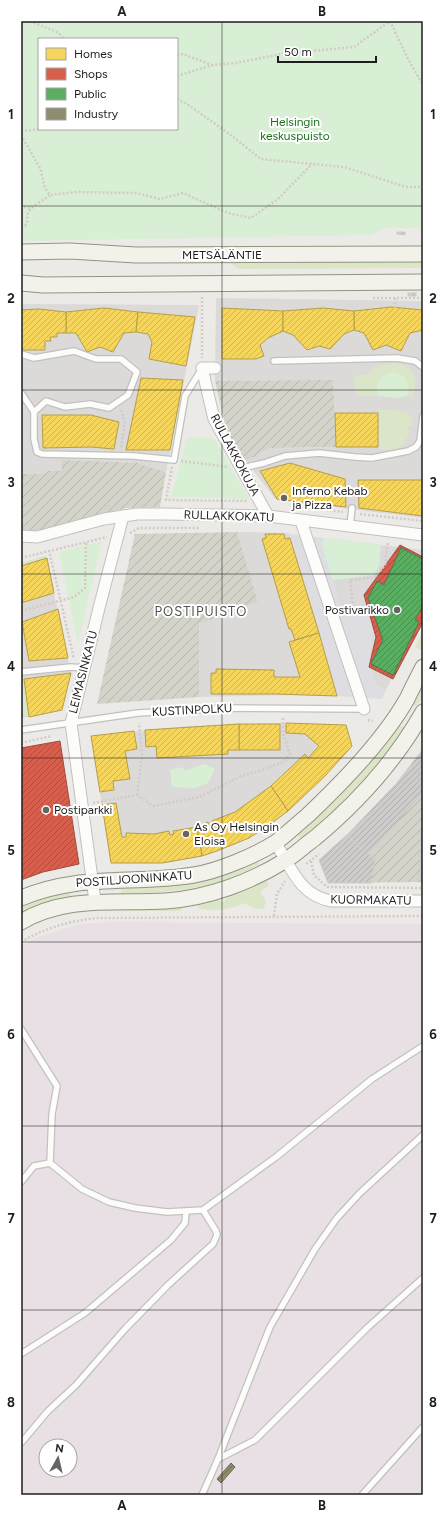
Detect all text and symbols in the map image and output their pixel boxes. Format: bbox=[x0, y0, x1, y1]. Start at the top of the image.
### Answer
text: A bbox=[117, 4, 127, 19]
text: B bbox=[318, 4, 326, 19]
legend bbox=[38, 38, 178, 130]
scale bar bbox=[278, 38, 376, 64]
text: 50 m bbox=[284, 45, 312, 59]
text: Homes bbox=[74, 47, 113, 61]
text: Shops bbox=[74, 67, 108, 81]
text: Public bbox=[74, 87, 107, 101]
text: 1 bbox=[8, 107, 14, 122]
text: Industry bbox=[74, 107, 119, 121]
text: 1 bbox=[430, 107, 436, 122]
park label: Helsingin keskuspuisto bbox=[260, 115, 330, 143]
street label: METSÄLÄNTIE bbox=[182, 248, 262, 262]
text: 2 bbox=[7, 291, 15, 306]
text: 2 bbox=[429, 291, 437, 306]
street label: RULLAKKOKUJA bbox=[208, 412, 262, 498]
text: 3 bbox=[7, 475, 15, 490]
text: 3 bbox=[429, 475, 437, 490]
place label: Inferno Kebab ja Pizza bbox=[291, 484, 368, 512]
marker: Inferno Kebab ja Pizza bbox=[279, 493, 289, 503]
street label: RULLAKKOKATU bbox=[183, 507, 275, 525]
place label: Postivarikko bbox=[325, 603, 389, 617]
district label: POSTIPUISTO bbox=[155, 604, 247, 619]
marker: Postivarikko bbox=[392, 605, 402, 615]
street label: LEIMASINKATU bbox=[66, 629, 100, 715]
text: 4 bbox=[7, 659, 15, 674]
text: 4 bbox=[429, 659, 437, 674]
street label: KUSTINPOLKU bbox=[151, 701, 233, 719]
place label: Postiparkki bbox=[54, 803, 112, 817]
marker: Postiparkki bbox=[41, 805, 51, 815]
place label: As Oy Helsingin Eloisa bbox=[194, 820, 279, 848]
marker: As Oy Helsingin Eloisa bbox=[181, 829, 191, 839]
text: 5 bbox=[7, 843, 15, 858]
text: 5 bbox=[429, 843, 437, 858]
street label: POSTILJOONINKATU bbox=[75, 868, 193, 890]
street label: KUORMAKATU bbox=[330, 892, 412, 908]
text: 6 bbox=[7, 1027, 15, 1042]
text: 6 bbox=[429, 1027, 437, 1042]
text: 7 bbox=[7, 1211, 15, 1226]
text: 7 bbox=[429, 1211, 437, 1226]
text: 8 bbox=[7, 1395, 15, 1410]
text: 8 bbox=[429, 1395, 437, 1410]
north arrow bbox=[38, 1438, 78, 1478]
text: N bbox=[54, 1442, 64, 1456]
text: A bbox=[117, 1498, 127, 1513]
text: B bbox=[318, 1498, 326, 1513]

